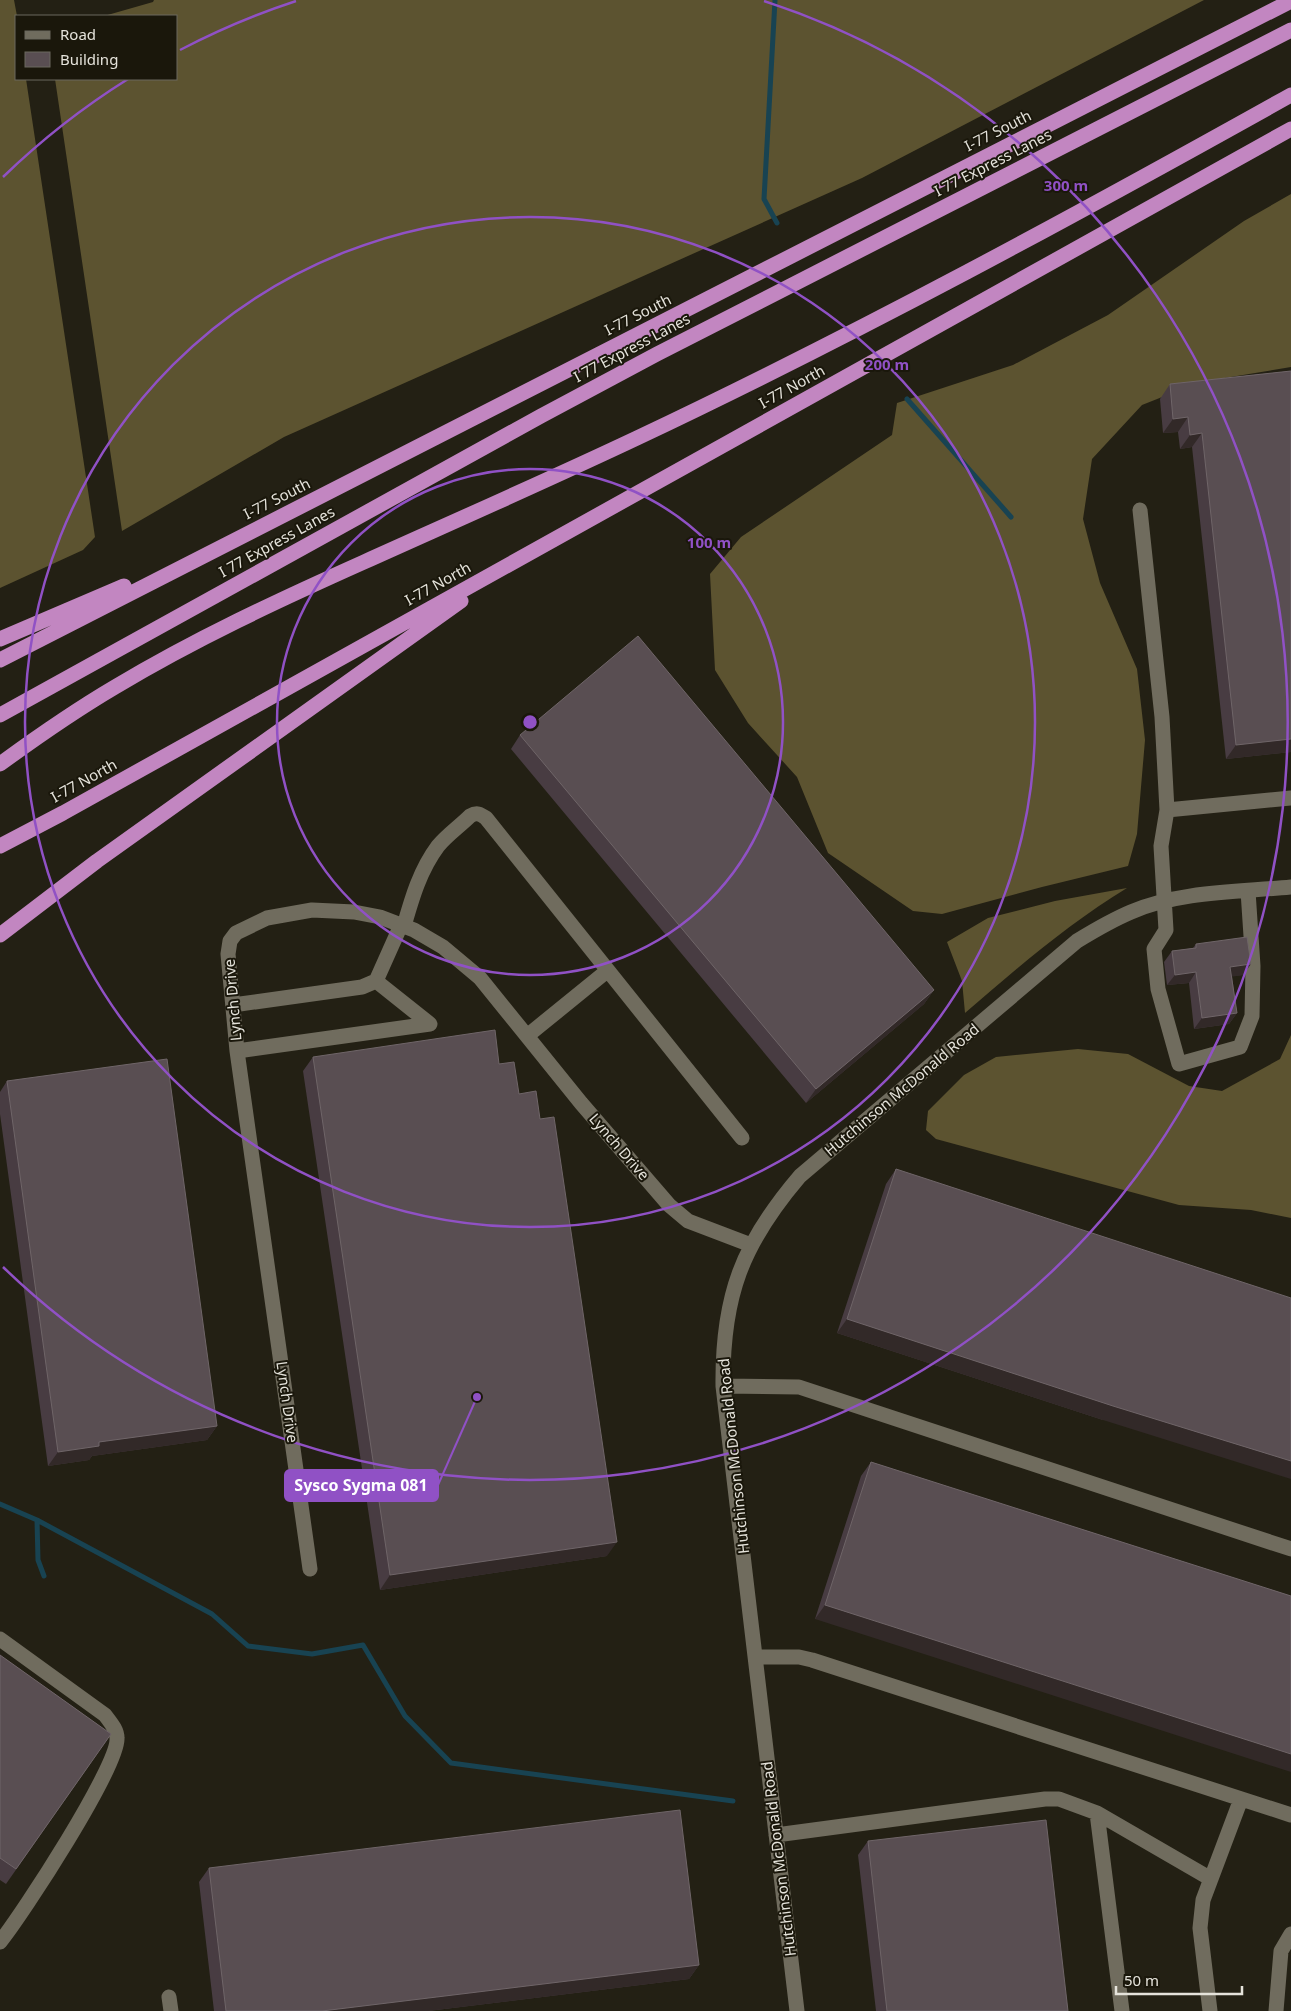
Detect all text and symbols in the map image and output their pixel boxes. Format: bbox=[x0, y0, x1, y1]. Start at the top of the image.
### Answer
legend bbox=[15, 15, 178, 80]
text: Road bbox=[60, 24, 96, 44]
text: Building bbox=[60, 49, 118, 69]
street label: I-77 South bbox=[961, 105, 1034, 155]
street label: I 77 Express Lanes bbox=[930, 124, 1055, 200]
text: 300 m bbox=[1044, 175, 1088, 195]
street label: I-77 South bbox=[601, 289, 674, 339]
street label: I 77 Express Lanes bbox=[570, 308, 693, 386]
text: 200 m bbox=[865, 354, 909, 374]
street label: I-77 North bbox=[755, 360, 828, 412]
street label: I-77 South bbox=[240, 473, 313, 523]
street label: I 77 Express Lanes bbox=[215, 501, 338, 581]
text: 100 m bbox=[687, 532, 731, 552]
street label: I-77 North bbox=[401, 557, 474, 609]
centre of rings bbox=[521, 713, 539, 731]
street label: I-77 North bbox=[47, 754, 120, 806]
street label: Lynch Drive bbox=[218, 958, 246, 1042]
street label: Hutchinson McDonald Road bbox=[820, 1018, 983, 1160]
street label: Lynch Drive bbox=[585, 1109, 654, 1184]
street label: Hutchinson McDonald Road bbox=[713, 1357, 753, 1555]
street label: Lynch Drive bbox=[272, 1360, 304, 1444]
callout: Sysco Sygma 081 bbox=[285, 1470, 438, 1501]
text: Sysco Sygma 081 bbox=[294, 1474, 428, 1496]
street label: Hutchinson McDonald Road bbox=[756, 1760, 800, 1958]
scale bar bbox=[1116, 1964, 1242, 1996]
text: 50 m bbox=[1124, 1970, 1159, 1990]

